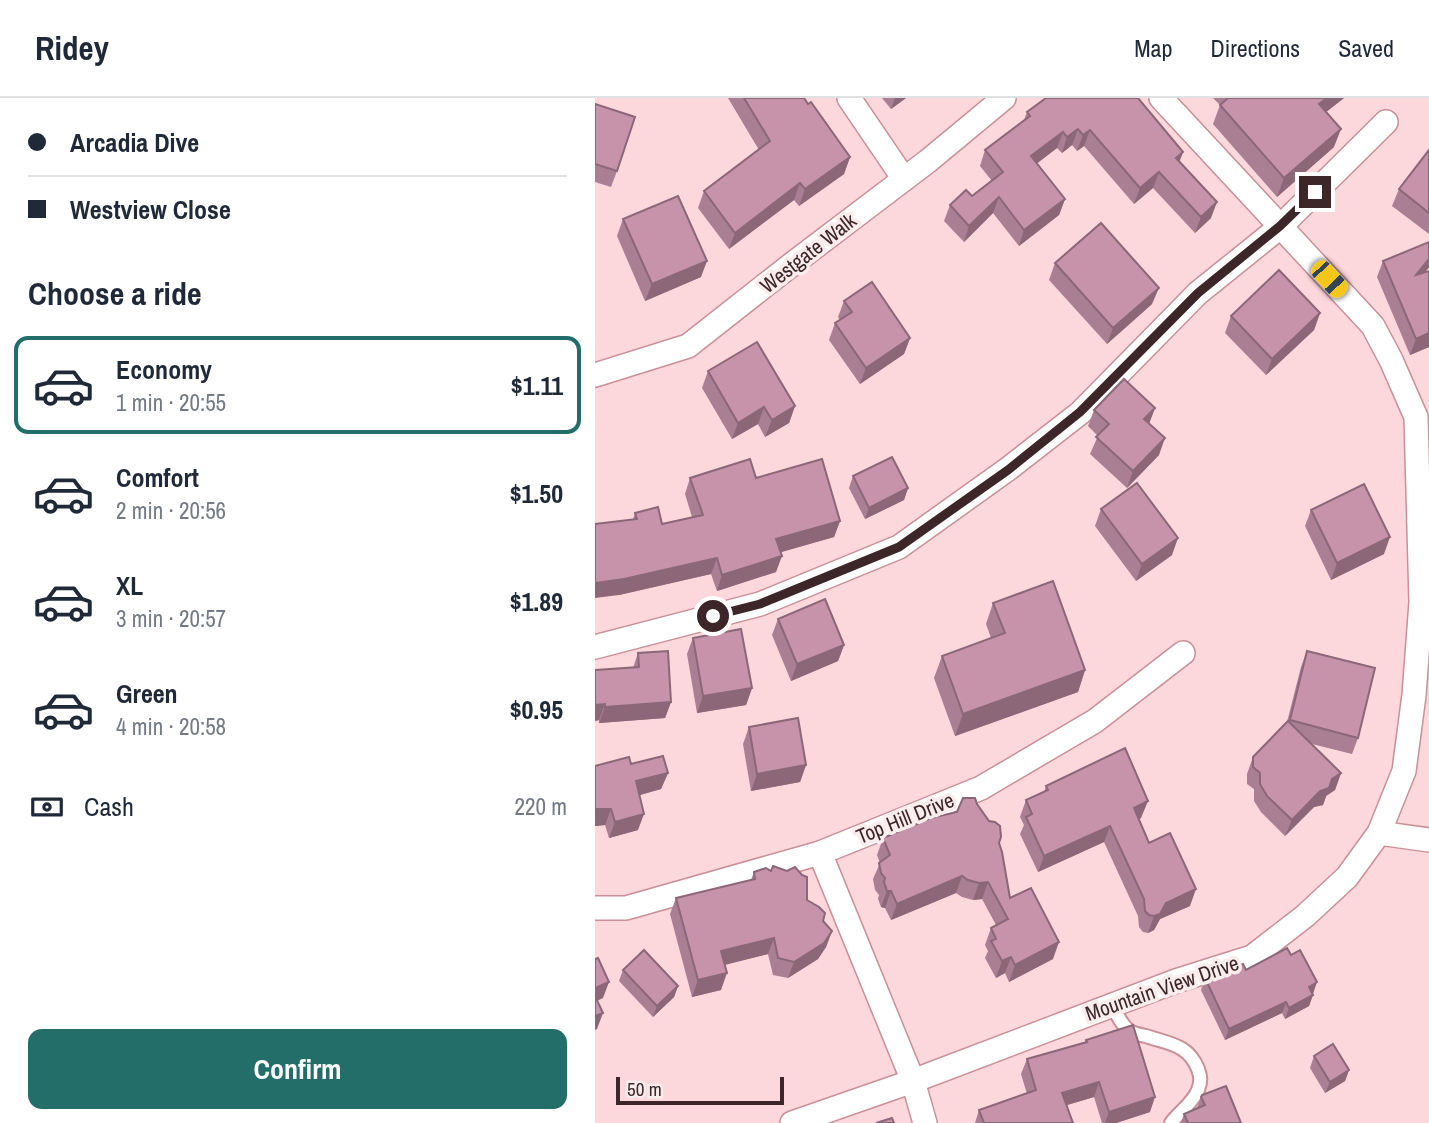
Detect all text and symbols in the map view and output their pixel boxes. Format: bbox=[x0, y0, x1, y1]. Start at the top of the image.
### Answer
text: Ridey bbox=[35, 26, 109, 70]
text: Map bbox=[1134, 32, 1172, 64]
text: Directions bbox=[1210, 32, 1300, 64]
text: Saved bbox=[1338, 32, 1394, 64]
text: Arcadia Dive bbox=[70, 125, 199, 160]
route end bbox=[1299, 176, 1331, 208]
text: Westview Close bbox=[70, 192, 231, 227]
street label: Westgate Walk bbox=[754, 206, 862, 300]
car bbox=[1307, 256, 1352, 302]
text: Choose a ride bbox=[28, 272, 202, 315]
text: Economy bbox=[116, 352, 212, 387]
icon: car bbox=[32, 354, 95, 417]
text: $1.11 bbox=[511, 368, 563, 403]
text: 1 min · 20:55 bbox=[116, 387, 226, 418]
text: Comfort bbox=[116, 460, 199, 495]
icon: car bbox=[32, 462, 95, 525]
text: $1.50 bbox=[510, 476, 563, 511]
text: 2 min · 20:56 bbox=[116, 495, 226, 526]
text: XL bbox=[116, 568, 143, 603]
icon: car bbox=[32, 570, 95, 633]
text: $1.89 bbox=[510, 584, 563, 619]
route start bbox=[697, 600, 729, 632]
text: 3 min · 20:57 bbox=[116, 603, 226, 634]
text: Green bbox=[116, 676, 178, 711]
icon: car bbox=[32, 678, 95, 741]
text: $0.95 bbox=[510, 692, 563, 727]
text: 4 min · 20:58 bbox=[116, 711, 226, 742]
street label: Top Hill Drive bbox=[852, 785, 958, 851]
icon: cash bbox=[28, 788, 66, 826]
text: Cash bbox=[84, 789, 134, 824]
text: 220 m bbox=[515, 791, 567, 822]
street label: Mountain View Drive bbox=[1081, 948, 1243, 1028]
button: Confirm bbox=[28, 1029, 567, 1109]
scale bar bbox=[616, 1074, 784, 1106]
text: 50 m bbox=[627, 1076, 662, 1102]

